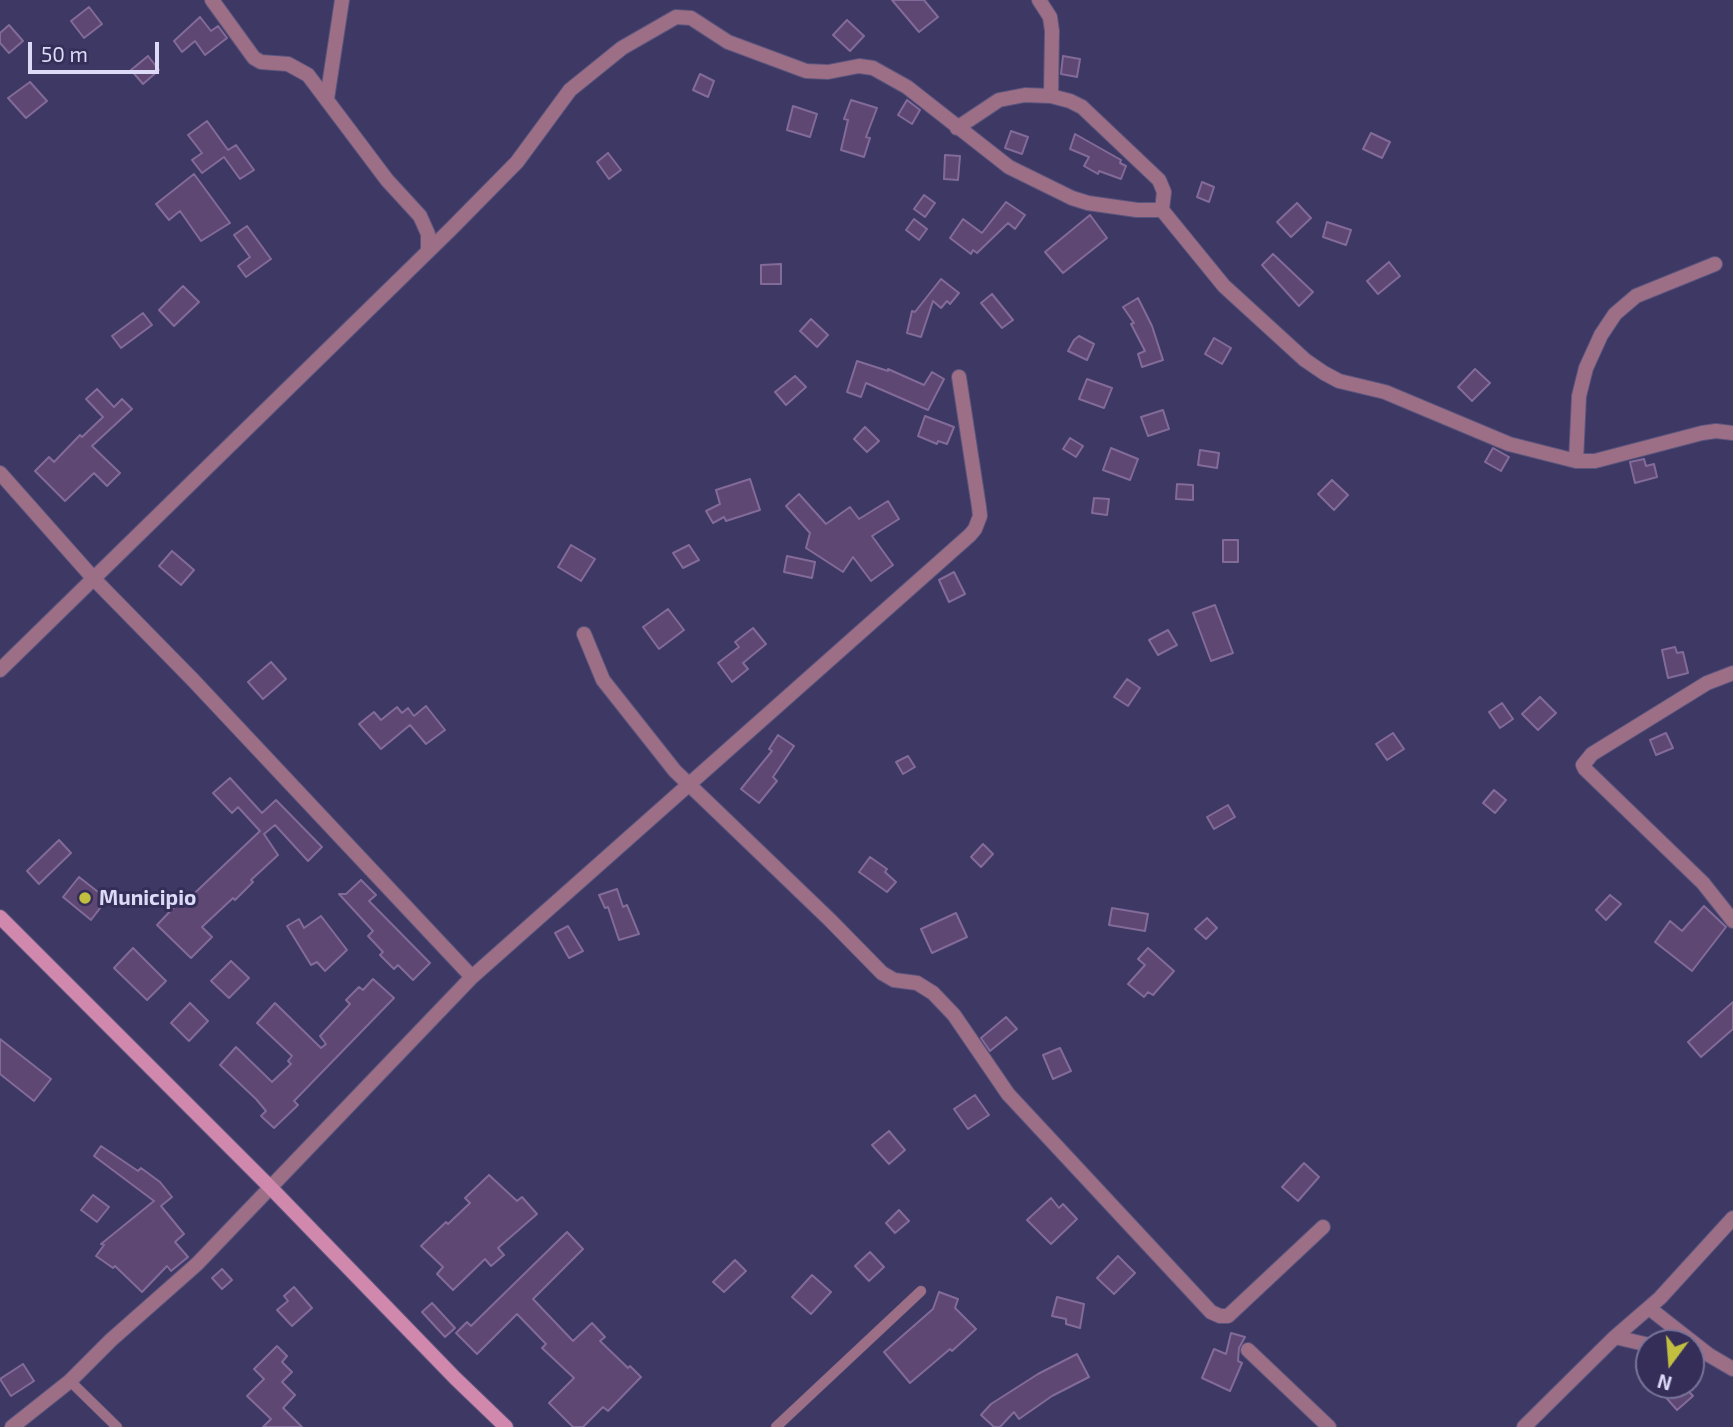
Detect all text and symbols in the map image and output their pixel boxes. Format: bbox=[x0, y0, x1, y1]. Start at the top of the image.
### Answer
scale bar bbox=[32, 28, 163, 72]
text: 50 m bbox=[41, 41, 88, 66]
place label: Municipio bbox=[99, 885, 196, 911]
marker: Municipio bbox=[77, 890, 93, 906]
north arrow bbox=[1635, 1329, 1705, 1399]
text: N bbox=[1655, 1370, 1674, 1396]

